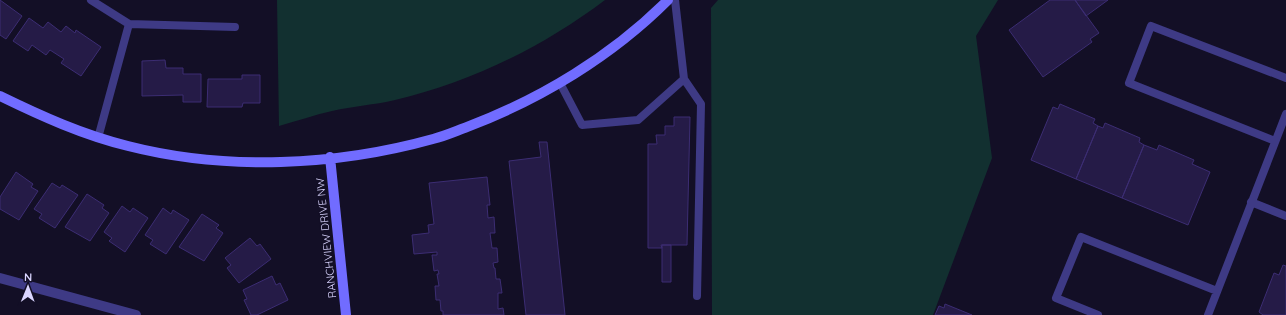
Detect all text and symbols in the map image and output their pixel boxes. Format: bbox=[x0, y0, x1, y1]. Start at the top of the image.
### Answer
street label: RANCHVIEW DRIVE NW bbox=[313, 177, 339, 299]
north arrow bbox=[8, 267, 48, 307]
text: N bbox=[24, 270, 32, 284]

